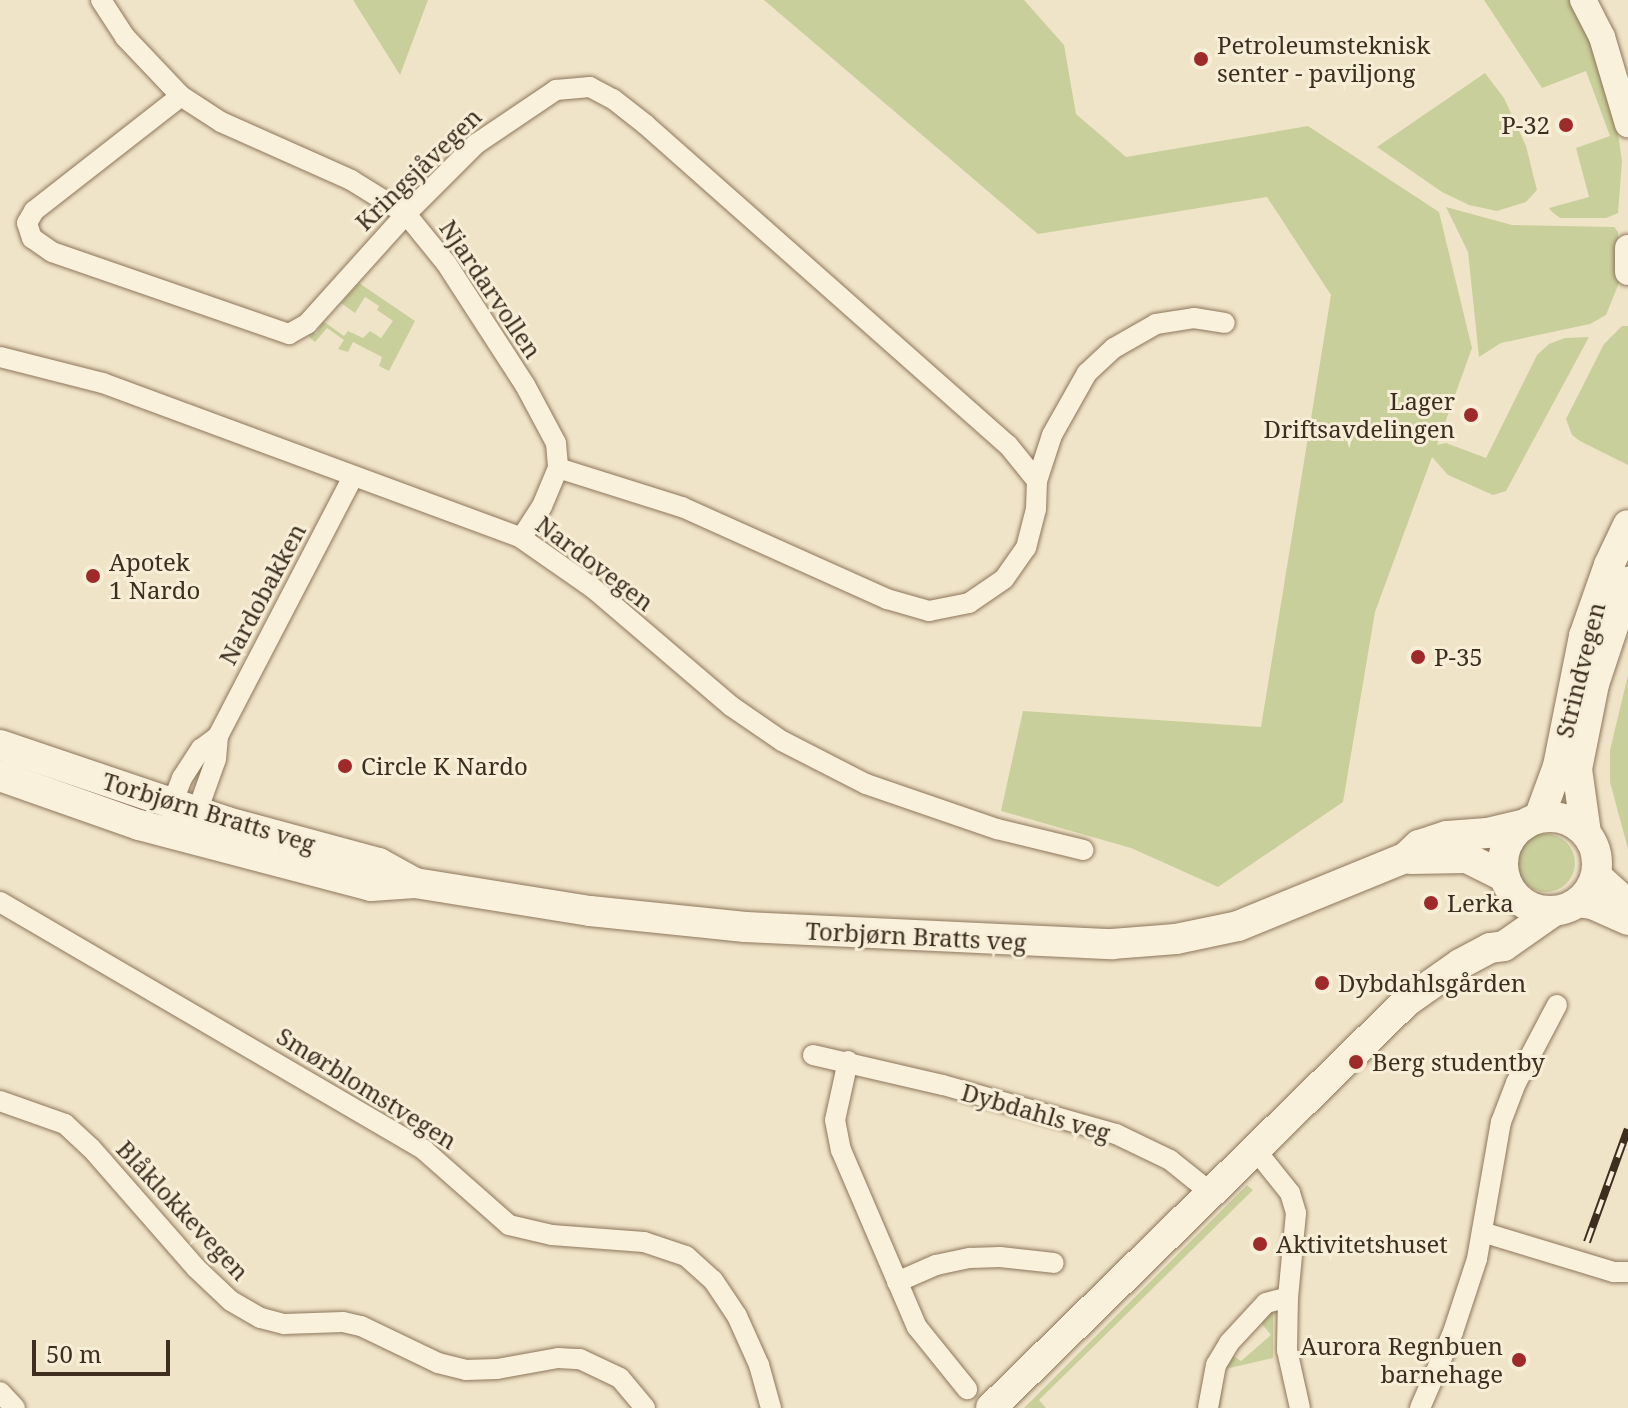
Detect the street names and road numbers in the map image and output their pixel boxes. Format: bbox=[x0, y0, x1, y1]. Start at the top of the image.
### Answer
street label: Kringsjåvegen bbox=[349, 102, 487, 236]
street label: Njardarvollen bbox=[434, 214, 548, 364]
street label: Nardovegen bbox=[531, 509, 659, 617]
street label: Nardobakken bbox=[213, 518, 311, 670]
street label: Strindvegen bbox=[1549, 599, 1611, 741]
street label: Torbjørn Bratts veg bbox=[99, 766, 319, 858]
street label: Torbjørn Bratts veg bbox=[805, 916, 1027, 956]
street label: Smørblomstvegen bbox=[272, 1021, 462, 1155]
street label: Dybdahls veg bbox=[958, 1077, 1114, 1147]
street label: Blåklokkevegen bbox=[111, 1134, 255, 1286]

